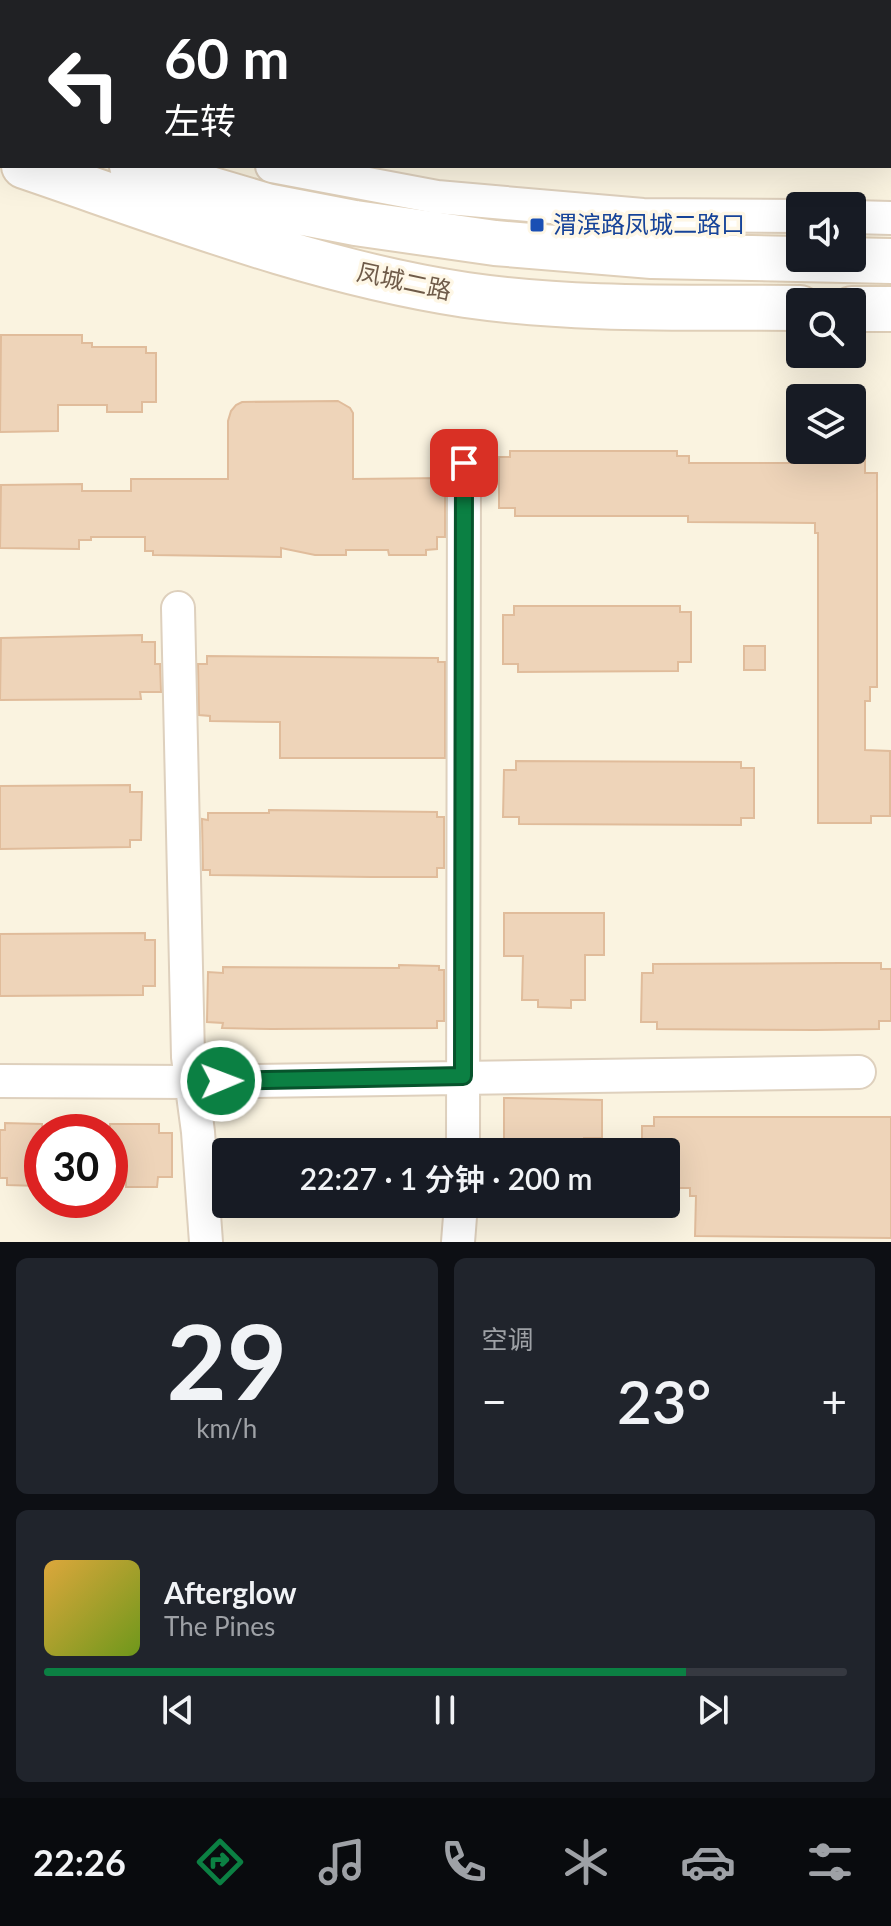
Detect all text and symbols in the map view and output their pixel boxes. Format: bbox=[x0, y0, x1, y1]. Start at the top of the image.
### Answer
text: 60 m bbox=[164, 24, 289, 91]
icon: left bbox=[32, 32, 136, 136]
text: 左转 bbox=[164, 98, 236, 142]
map controls bbox=[786, 192, 866, 464]
button: sound bbox=[786, 192, 866, 272]
place label: 渭滨路凤城二路口 bbox=[553, 209, 745, 238]
marker: 渭滨路凤城二路口 bbox=[528, 216, 546, 234]
street label: 凤城二路 bbox=[354, 256, 454, 305]
button: search bbox=[786, 288, 866, 368]
button: layers bbox=[786, 384, 866, 464]
pin bbox=[430, 429, 498, 497]
icon: arrive bbox=[442, 441, 486, 485]
position arrow bbox=[179, 1039, 263, 1123]
speed limit sign: 30 bbox=[24, 1114, 128, 1218]
text: 22:27 · 1 分钟 · 200 m bbox=[300, 1160, 592, 1196]
text: 29 bbox=[166, 1297, 287, 1422]
text: 空调 bbox=[482, 1323, 534, 1355]
text: 23° bbox=[617, 1365, 712, 1437]
text: − bbox=[482, 1375, 507, 1427]
text: + bbox=[821, 1375, 847, 1427]
text: km/h bbox=[196, 1412, 257, 1444]
text: Afterglow bbox=[164, 1574, 297, 1610]
text: The Pines bbox=[164, 1610, 275, 1642]
icon: previous bbox=[156, 1688, 200, 1732]
icon: pause bbox=[423, 1688, 467, 1732]
icon: next bbox=[691, 1688, 735, 1732]
icon: directions bbox=[192, 1834, 248, 1890]
icon: music bbox=[314, 1834, 370, 1890]
icon: phone bbox=[436, 1834, 492, 1890]
icon: climate bbox=[558, 1834, 614, 1890]
icon: car bbox=[680, 1834, 736, 1890]
icon: filters bbox=[802, 1834, 858, 1890]
text: 22:26 bbox=[33, 1840, 126, 1884]

